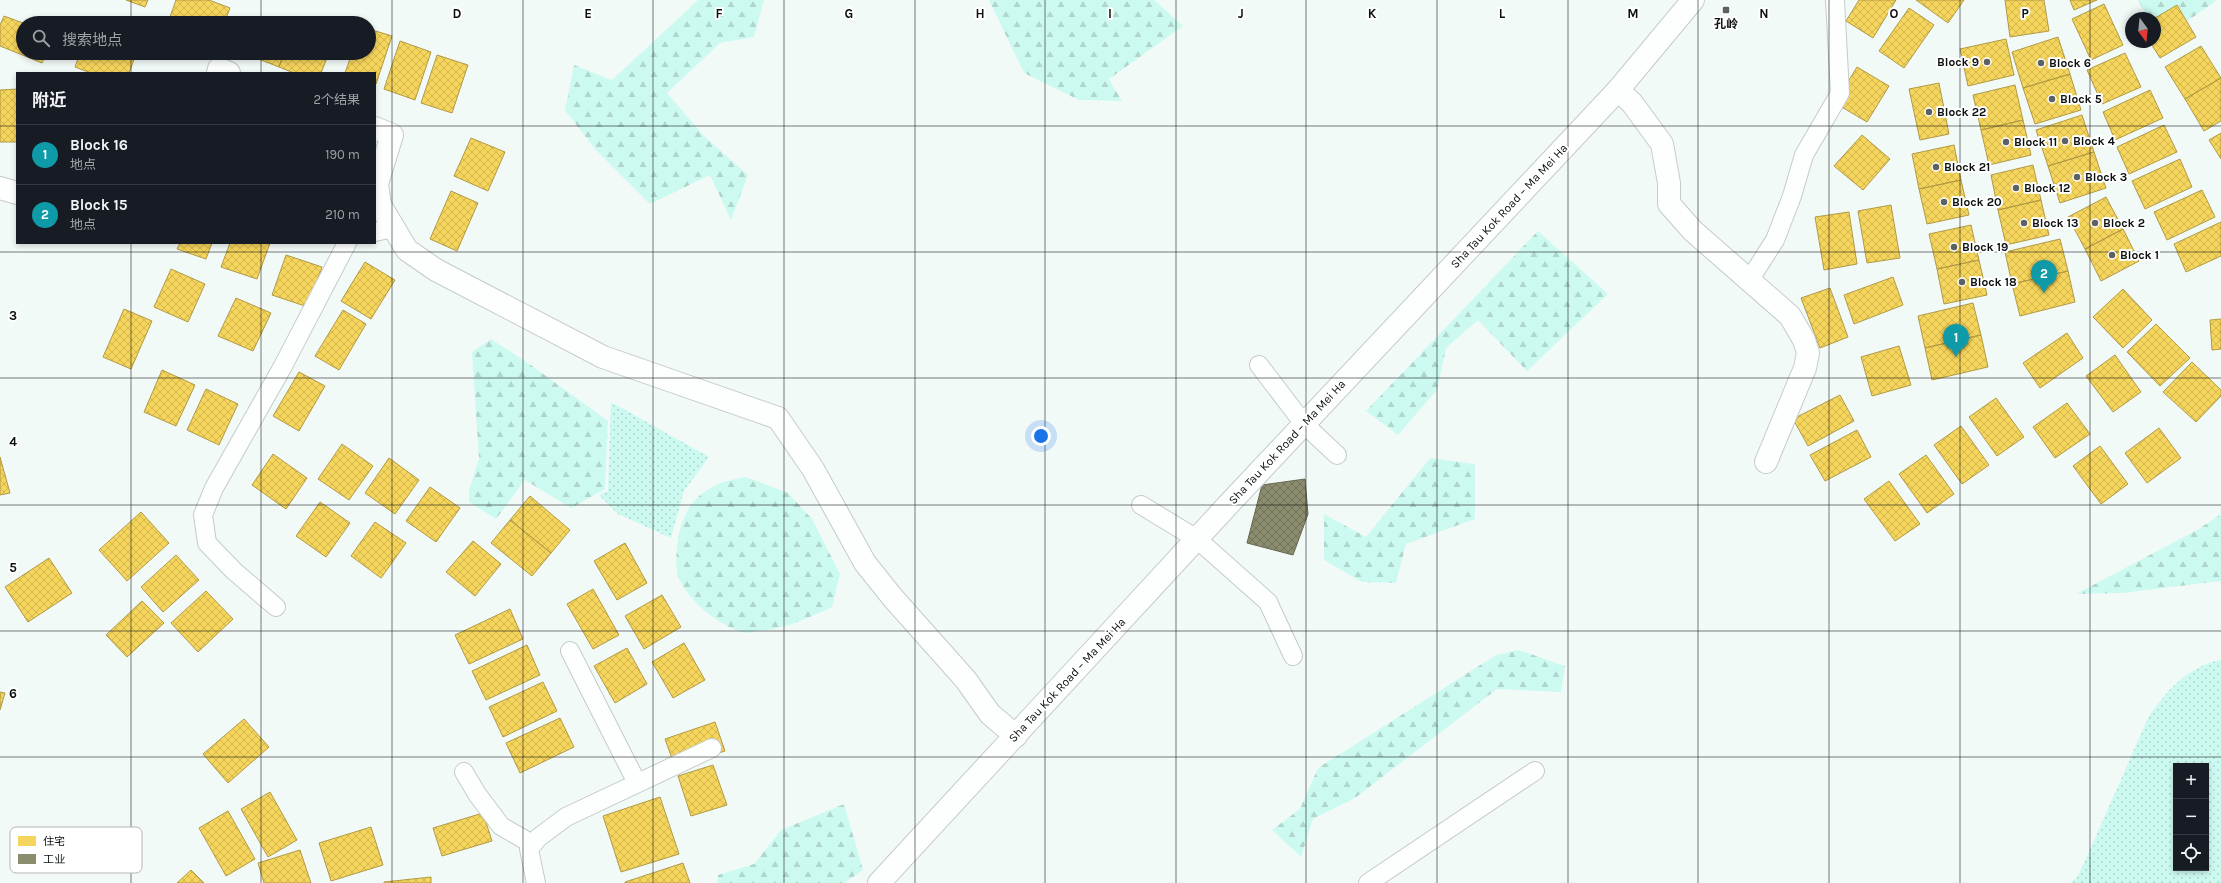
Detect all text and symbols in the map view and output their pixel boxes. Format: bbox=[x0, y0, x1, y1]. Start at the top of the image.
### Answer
marker: 孔岭 bbox=[1721, 5, 1731, 15]
text: D bbox=[453, 6, 462, 21]
text: E bbox=[584, 6, 592, 21]
text: F bbox=[715, 6, 723, 21]
text: G bbox=[845, 6, 853, 21]
text: H bbox=[975, 6, 985, 21]
text: I bbox=[1108, 6, 1112, 21]
text: J bbox=[1238, 6, 1244, 21]
text: K bbox=[1368, 6, 1377, 21]
text: L bbox=[1499, 6, 1506, 21]
text: M bbox=[1627, 6, 1639, 21]
text: N bbox=[1759, 6, 1769, 21]
text: O bbox=[1890, 6, 1899, 21]
text: P bbox=[2021, 6, 2029, 21]
north arrow bbox=[2125, 12, 2161, 48]
search box bbox=[16, 16, 376, 60]
place label: 孔岭 bbox=[1714, 17, 1738, 31]
icon: search bbox=[30, 27, 52, 49]
text: 搜索地点 bbox=[62, 31, 122, 49]
place label: Block 9 bbox=[1937, 55, 1979, 69]
place label: Block 6 bbox=[2049, 56, 2091, 70]
marker: Block 9 bbox=[1982, 57, 1992, 67]
marker: Block 6 bbox=[2036, 58, 2046, 68]
text: 附近 bbox=[32, 90, 66, 110]
text: 2个结果 bbox=[313, 92, 360, 107]
place label: Block 5 bbox=[2060, 92, 2102, 106]
marker: Block 5 bbox=[2047, 94, 2057, 104]
place label: Block 22 bbox=[1937, 105, 1986, 119]
marker: Block 22 bbox=[1924, 107, 1934, 117]
place label: Block 4 bbox=[2073, 134, 2115, 148]
place label: Block 11 bbox=[2014, 135, 2057, 149]
text: Block 16 bbox=[70, 136, 128, 154]
marker: Block 4 bbox=[2060, 136, 2070, 146]
marker: Block 11 bbox=[2001, 137, 2011, 147]
street label: Sha Tau Kok Road – Ma Mei Ha bbox=[1448, 141, 1570, 271]
text: 1 bbox=[43, 147, 47, 162]
text: 190 m bbox=[325, 147, 360, 162]
text: 地点 bbox=[70, 157, 96, 172]
place label: Block 21 bbox=[1944, 160, 1990, 174]
marker: Block 21 bbox=[1931, 162, 1941, 172]
place label: Block 3 bbox=[2085, 170, 2127, 184]
marker: Block 3 bbox=[2072, 172, 2082, 182]
place label: Block 12 bbox=[2024, 181, 2070, 195]
marker: Block 12 bbox=[2011, 183, 2021, 193]
place label: Block 20 bbox=[1952, 195, 2002, 209]
text: Block 15 bbox=[70, 196, 127, 214]
marker: Block 20 bbox=[1939, 197, 1949, 207]
text: 2 bbox=[41, 207, 49, 222]
text: 210 m bbox=[325, 207, 360, 222]
place label: Block 13 bbox=[2032, 216, 2078, 230]
place label: Block 2 bbox=[2103, 216, 2145, 230]
text: 地点 bbox=[70, 217, 96, 232]
marker: Block 13 bbox=[2019, 218, 2029, 228]
marker: Block 2 bbox=[2090, 218, 2100, 228]
place label: Block 19 bbox=[1962, 240, 2008, 254]
marker: Block 19 bbox=[1949, 242, 1959, 252]
place label: Block 1 bbox=[2120, 248, 2159, 262]
marker: Block 1 bbox=[2107, 250, 2117, 260]
pin: 2 bbox=[2031, 260, 2057, 293]
place label: Block 18 bbox=[1970, 275, 2017, 289]
marker: Block 18 bbox=[1957, 277, 1967, 287]
text: 3 bbox=[9, 308, 17, 323]
pin: 1 bbox=[1943, 324, 1969, 357]
street label: Sha Tau Kok Road – Ma Mei Ha bbox=[1226, 377, 1348, 507]
your location bbox=[1031, 426, 1051, 446]
text: 4 bbox=[9, 434, 17, 449]
text: 5 bbox=[9, 560, 17, 575]
street label: Sha Tau Kok Road – Ma Mei Ha bbox=[1006, 615, 1128, 745]
text: 6 bbox=[9, 686, 17, 701]
map controls bbox=[2173, 763, 2209, 871]
button: + bbox=[2173, 763, 2209, 799]
button: − bbox=[2173, 799, 2209, 835]
legend bbox=[10, 827, 142, 873]
text: 住宅 bbox=[43, 835, 65, 848]
button: locate bbox=[2173, 835, 2209, 871]
text: 工业 bbox=[43, 853, 65, 866]

